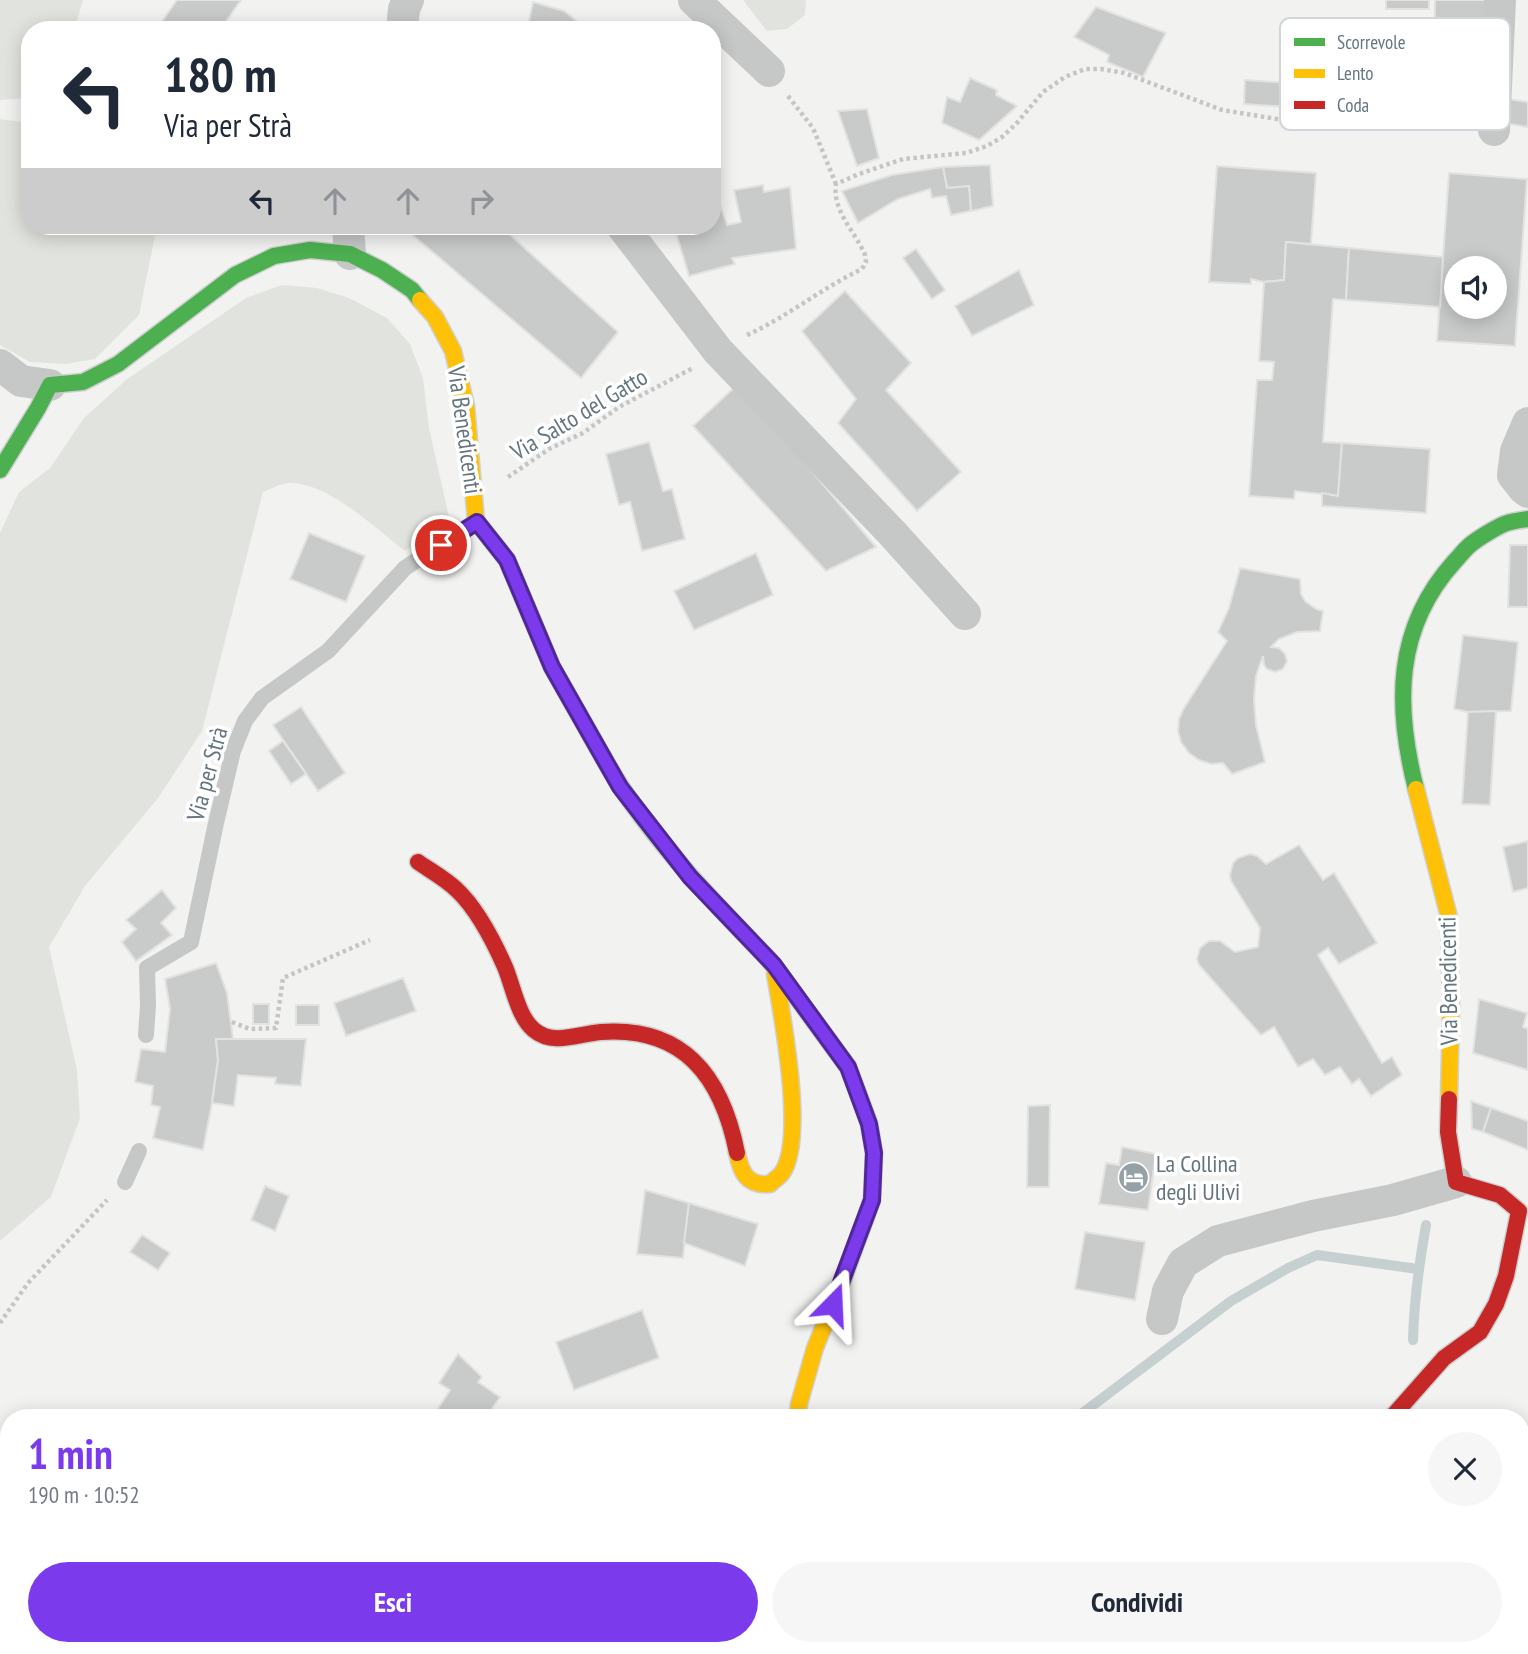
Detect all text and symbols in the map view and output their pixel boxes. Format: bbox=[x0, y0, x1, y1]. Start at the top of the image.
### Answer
legend bbox=[1280, 18, 1510, 130]
text: Scorrevole bbox=[1337, 30, 1406, 54]
text: 180 m bbox=[164, 42, 277, 106]
icon: left bbox=[49, 49, 140, 140]
text: Lento bbox=[1337, 61, 1374, 85]
text: Coda bbox=[1337, 93, 1369, 117]
text: Via per Strà bbox=[164, 104, 292, 146]
icon: left bbox=[243, 182, 281, 220]
icon: ahead bbox=[316, 182, 354, 220]
icon: ahead bbox=[389, 182, 427, 220]
icon: right bbox=[462, 182, 500, 220]
map controls bbox=[1444, 256, 1507, 319]
button: sound bbox=[1444, 256, 1507, 319]
street label: Via Salto del Gatto bbox=[504, 361, 653, 467]
street label: Via Benedicenti bbox=[441, 363, 489, 496]
pin bbox=[411, 515, 471, 575]
icon: arrive bbox=[422, 526, 460, 564]
street label: Via per Strà bbox=[179, 724, 234, 825]
street label: Via Benedicenti bbox=[1431, 916, 1465, 1047]
place label: La Collina degli Ulivi bbox=[1156, 1148, 1240, 1207]
hotel icon: La Collina degli Ulivi bbox=[1116, 1160, 1150, 1194]
position arrow bbox=[796, 1267, 870, 1341]
text: 1 min bbox=[28, 1426, 113, 1481]
button: close bbox=[1428, 1432, 1502, 1506]
text: 190 m · 10:52 bbox=[28, 1480, 140, 1509]
button: Esci bbox=[28, 1562, 758, 1642]
button: Condividi bbox=[772, 1562, 1502, 1642]

